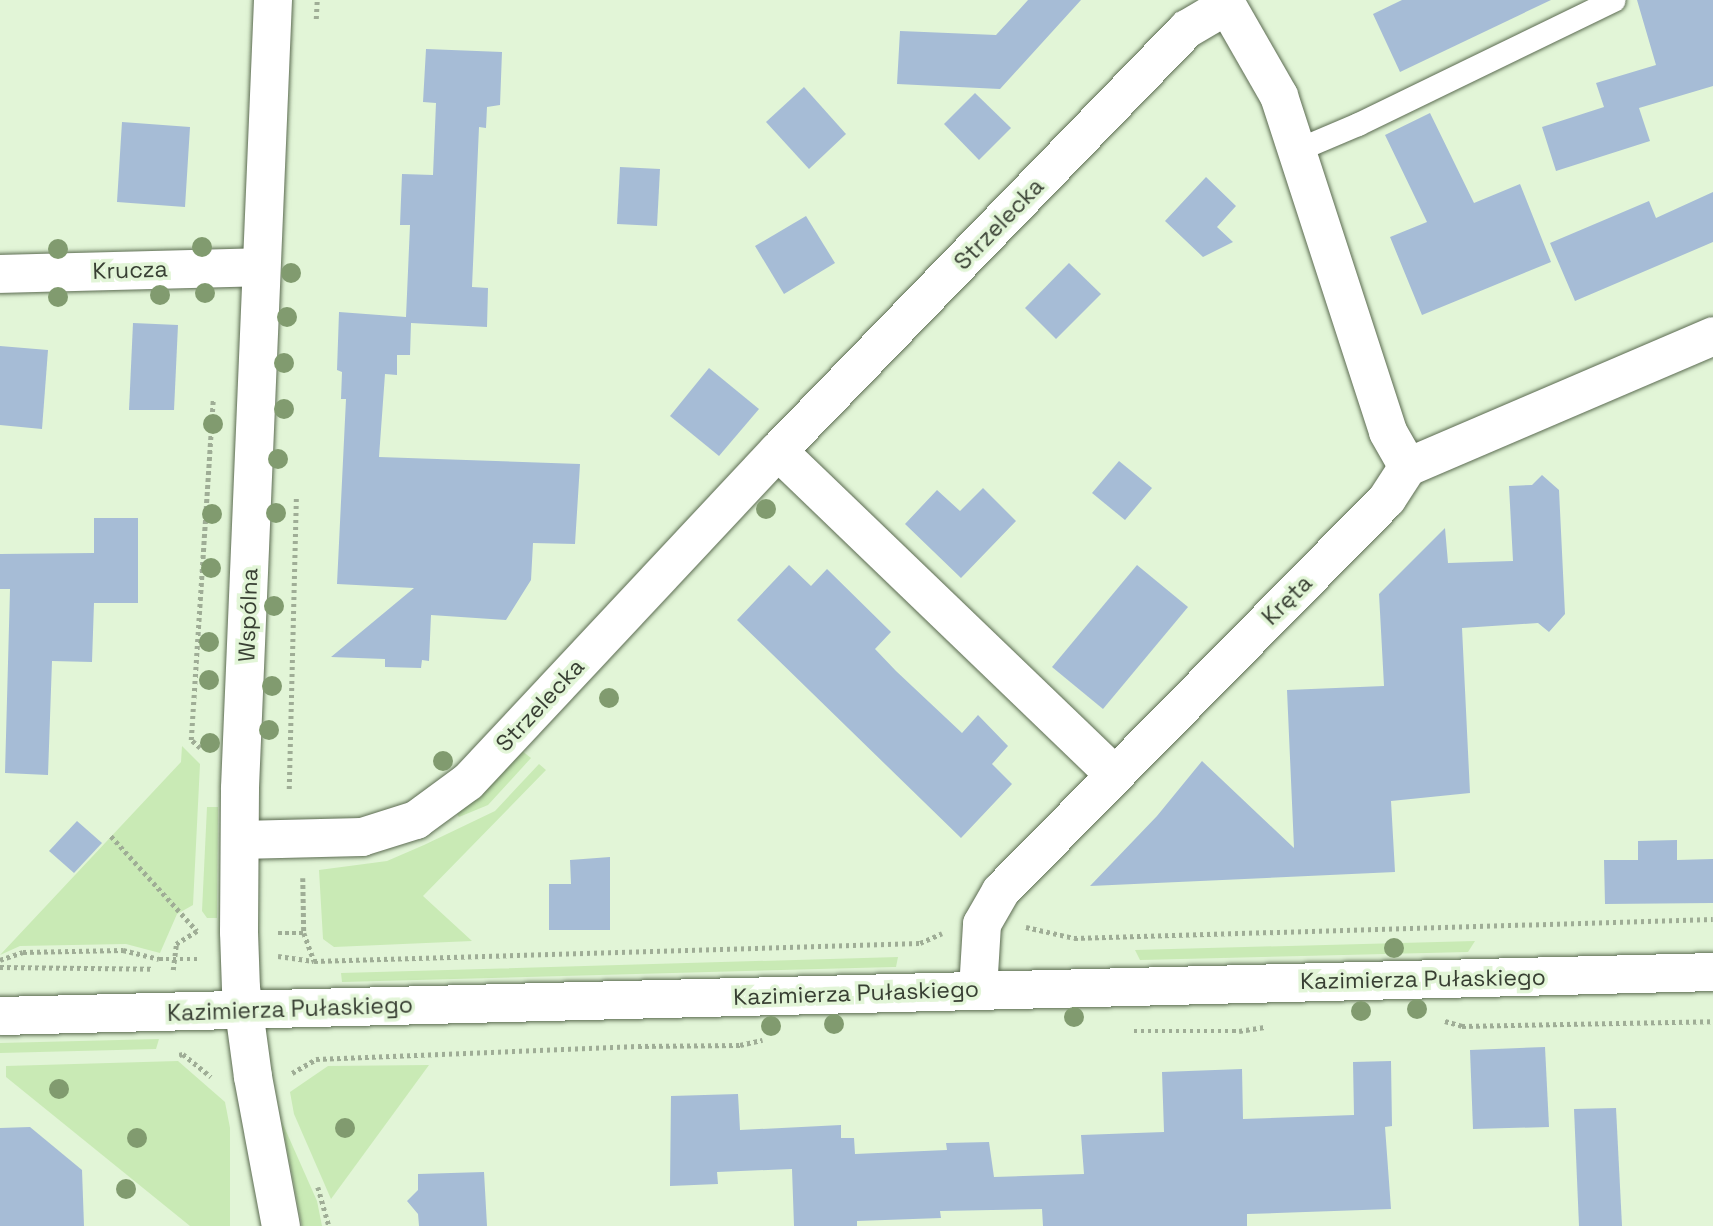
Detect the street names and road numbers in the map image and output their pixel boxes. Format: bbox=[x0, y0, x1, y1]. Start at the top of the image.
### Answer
street label: Strzelecka bbox=[948, 172, 1050, 276]
street label: Krucza bbox=[92, 255, 168, 285]
street label: Wspólna bbox=[233, 567, 263, 663]
street label: Kręta bbox=[1256, 569, 1318, 631]
street label: Strzelecka bbox=[490, 653, 590, 757]
street label: Kazimierza Pułaskiego bbox=[1300, 963, 1546, 995]
street label: Kazimierza Pułaskiego bbox=[733, 975, 979, 1011]
street label: Kazimierza Pułaskiego bbox=[167, 991, 413, 1027]

